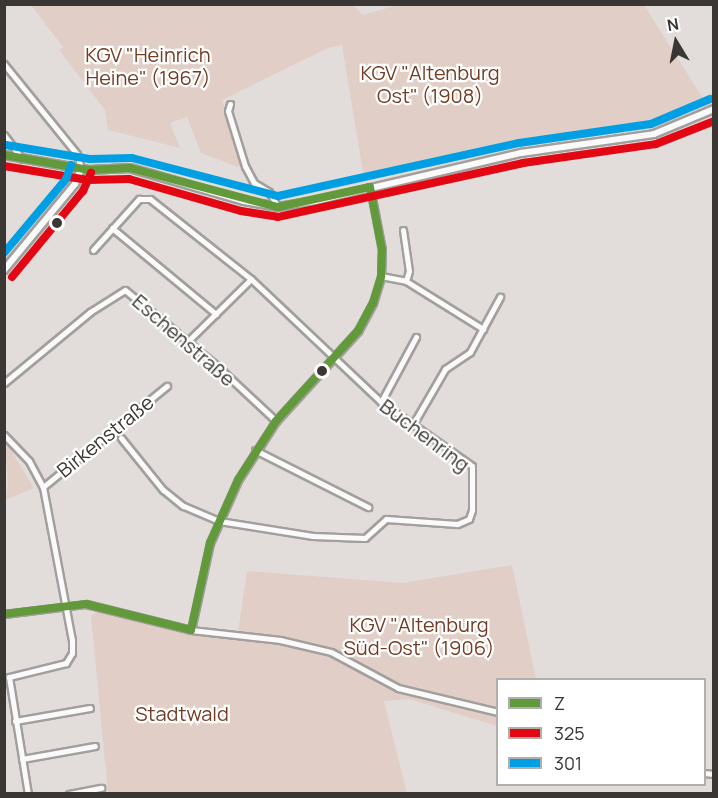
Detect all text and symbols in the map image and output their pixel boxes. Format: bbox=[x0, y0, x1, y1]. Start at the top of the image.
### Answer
north arrow bbox=[646, 12, 706, 72]
text: N bbox=[665, 12, 680, 36]
park label: KGV "Heinrich Heine" (1967) bbox=[85, 42, 211, 89]
park label: KGV "Altenburg Ost" (1908) bbox=[360, 61, 500, 108]
unlabelled marker bbox=[51, 217, 63, 229]
street label: Eschenstraße bbox=[128, 289, 240, 391]
unlabelled marker bbox=[316, 365, 328, 377]
street label: Birkenstraße bbox=[52, 390, 158, 482]
street label: Buchenring bbox=[375, 394, 475, 476]
park label: KGV "Altenburg Süd-Ost" (1906) bbox=[343, 612, 495, 659]
legend bbox=[496, 678, 706, 786]
text: Z bbox=[554, 691, 565, 715]
park label: Stadtwald bbox=[135, 701, 229, 725]
text: 325 bbox=[554, 721, 585, 745]
text: 301 bbox=[554, 751, 582, 775]

